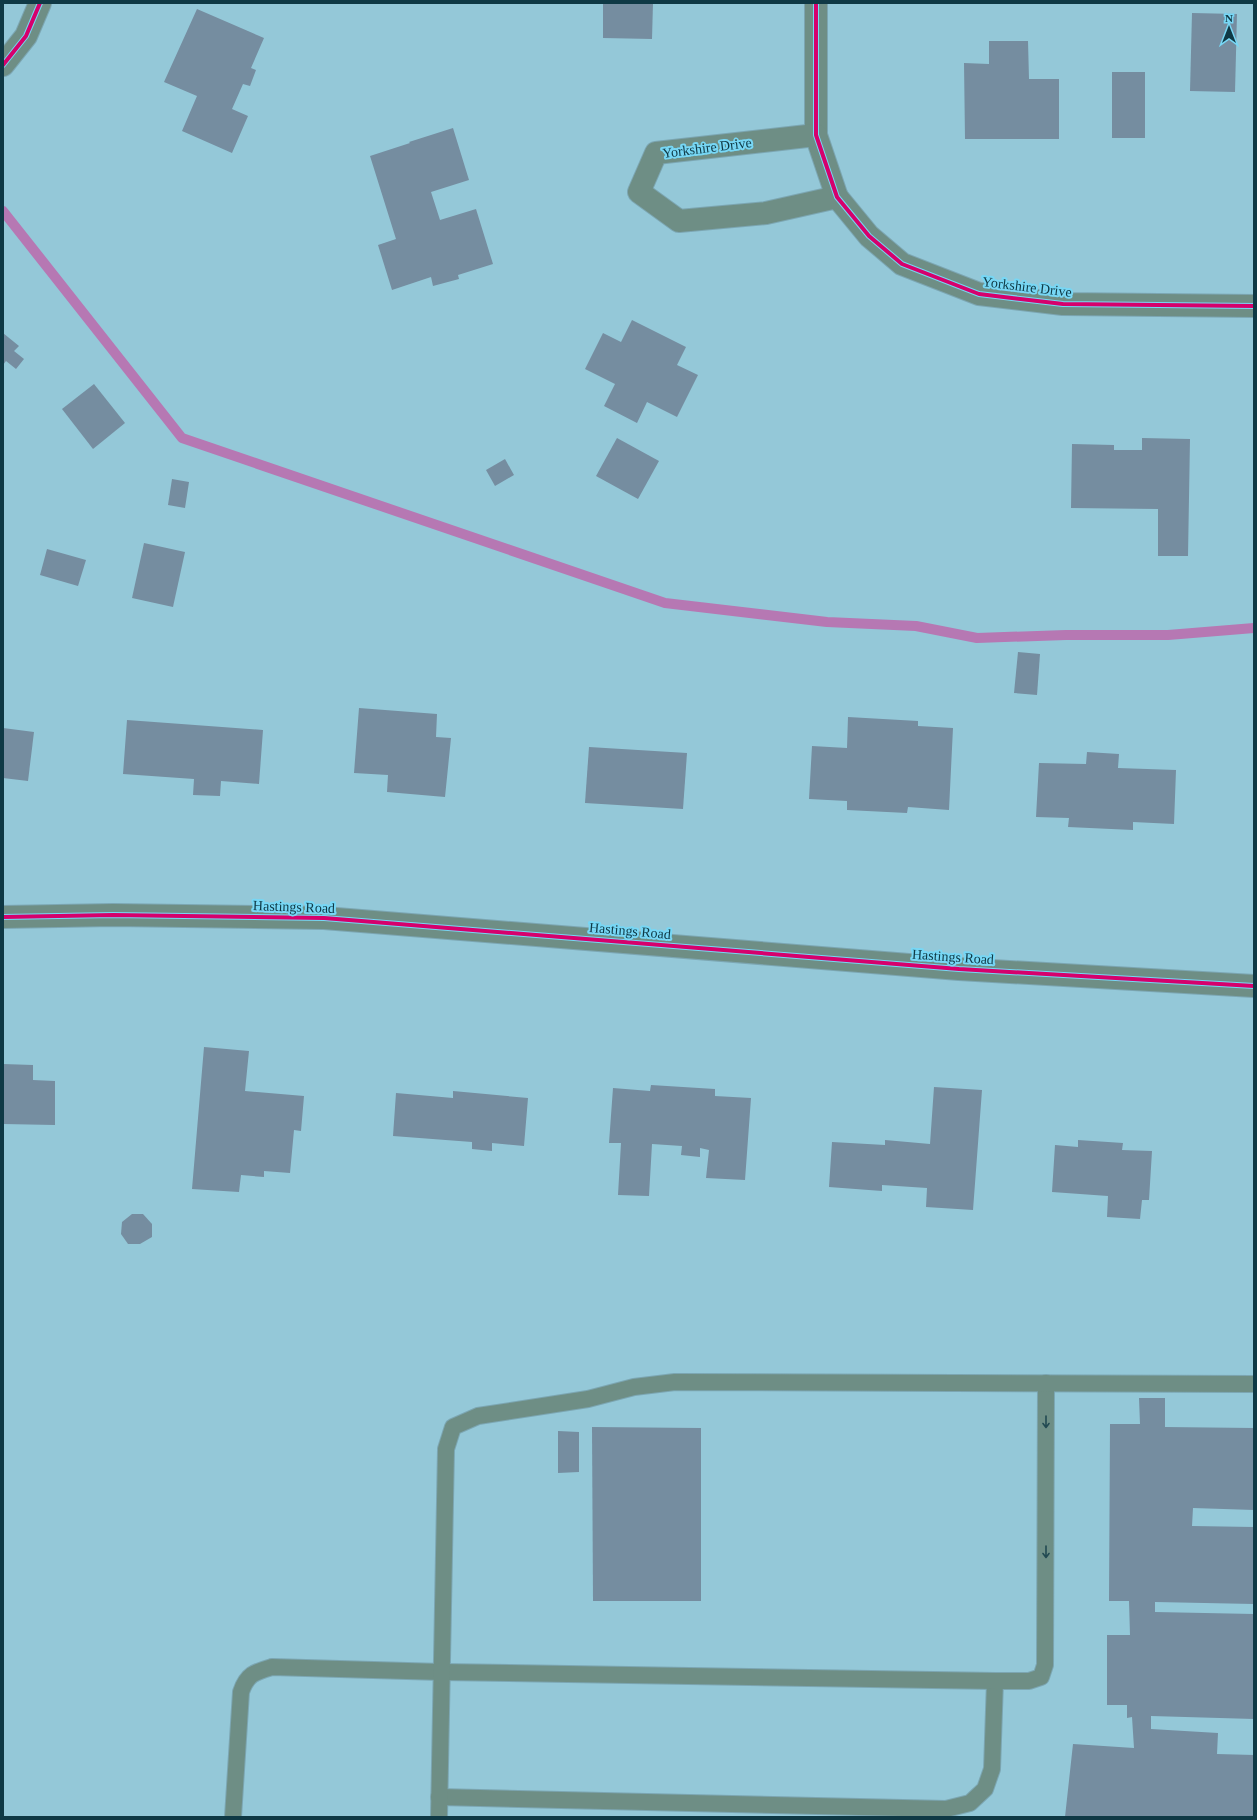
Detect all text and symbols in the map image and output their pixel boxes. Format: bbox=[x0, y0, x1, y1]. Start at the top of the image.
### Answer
north arrow bbox=[1209, 8, 1249, 48]
text: N bbox=[1225, 12, 1233, 24]
street label: Yorkshire Drive bbox=[661, 135, 753, 161]
street label: Yorkshire Drive bbox=[981, 274, 1073, 300]
street label: Hastings Road bbox=[253, 898, 335, 916]
street label: Hastings Road bbox=[588, 920, 672, 942]
street label: Hastings Road bbox=[912, 947, 994, 967]
one-way arrow bbox=[1042, 1415, 1050, 1428]
one-way arrow bbox=[1042, 1545, 1050, 1558]

